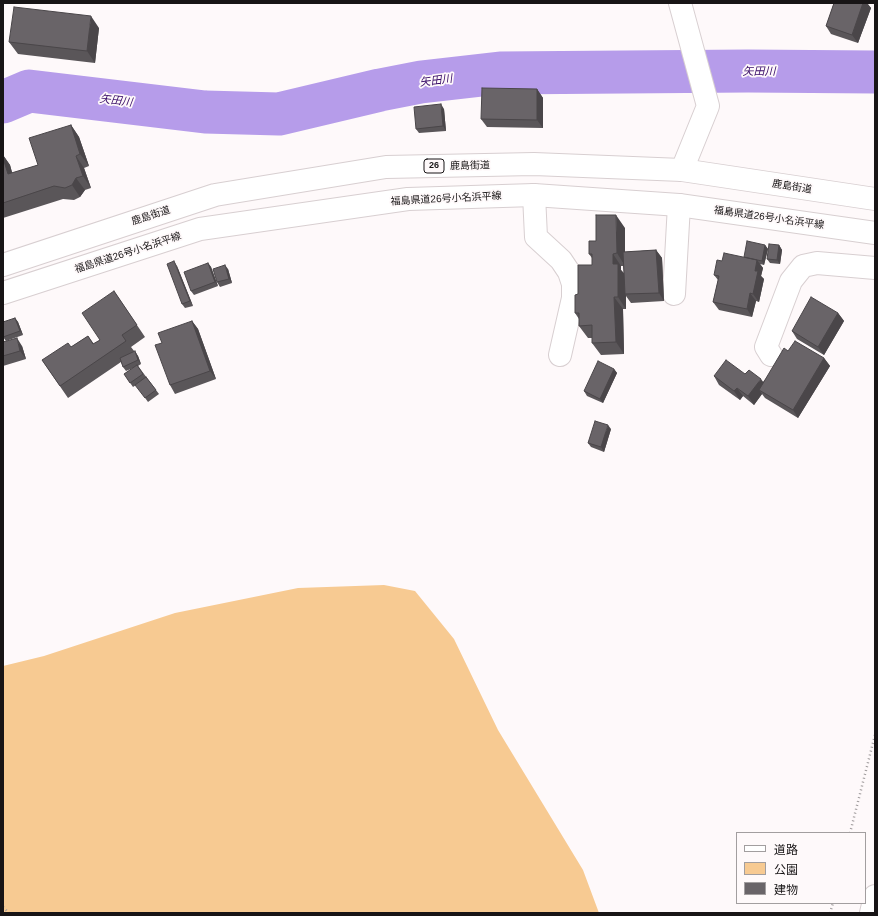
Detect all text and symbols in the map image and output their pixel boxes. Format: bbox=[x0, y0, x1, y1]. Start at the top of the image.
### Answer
water label: 矢田川 bbox=[743, 65, 775, 79]
water label: 矢田川 bbox=[419, 72, 453, 90]
water label: 矢田川 bbox=[99, 92, 133, 110]
road number: 26 bbox=[424, 159, 444, 173]
street label: 鹿島街道 bbox=[450, 160, 490, 172]
street label: 鹿島街道 bbox=[771, 178, 813, 196]
street label: 福島県道26号小名浜平線 bbox=[390, 190, 502, 208]
street label: 鹿島街道 bbox=[130, 204, 172, 228]
street label: 福島県道26号小名浜平線 bbox=[713, 204, 825, 232]
street label: 福島県道26号小名浜平線 bbox=[73, 230, 183, 276]
legend bbox=[736, 832, 866, 904]
text: 道路 bbox=[774, 843, 798, 857]
text: 公園 bbox=[774, 863, 798, 877]
text: 建物 bbox=[774, 883, 798, 897]

